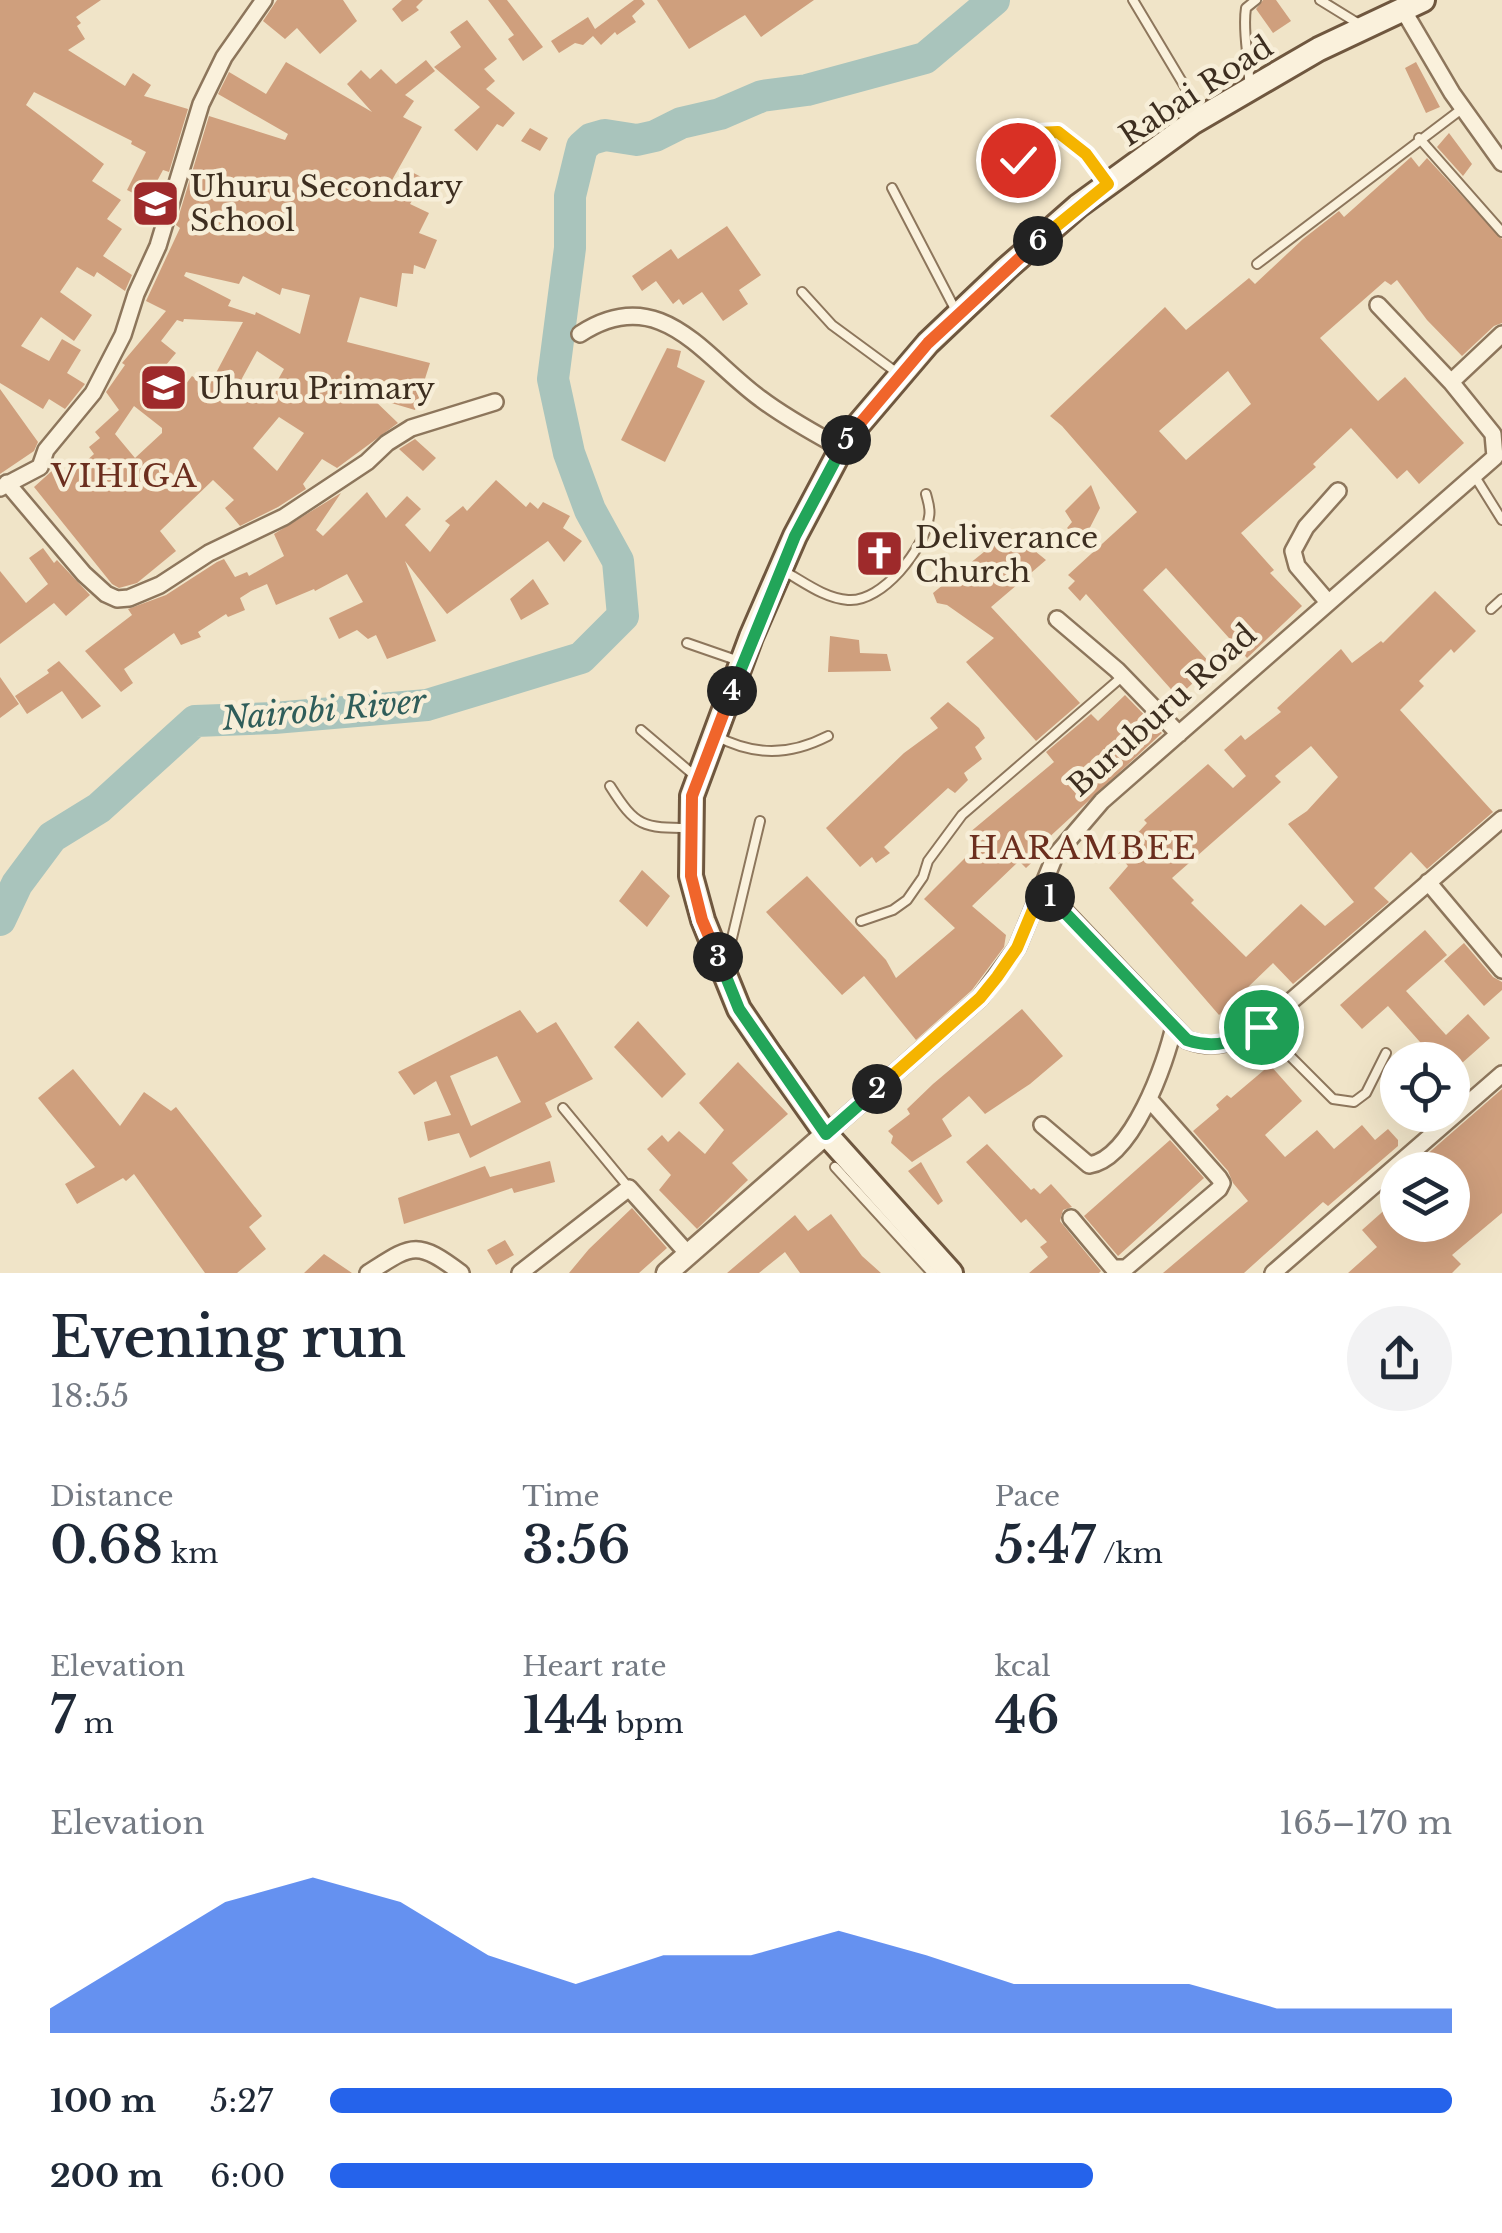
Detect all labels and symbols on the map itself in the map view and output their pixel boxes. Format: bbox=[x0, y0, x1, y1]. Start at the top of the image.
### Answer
street label: Rabai Road bbox=[1112, 28, 1280, 154]
pin bbox=[976, 118, 1061, 203]
place label: Uhuru Secondary School bbox=[190, 168, 463, 239]
school or university icon: Uhuru Secondary School bbox=[129, 177, 181, 229]
pin: 6 bbox=[1013, 216, 1063, 266]
school or university icon: Uhuru Primary bbox=[137, 362, 189, 414]
place label: Uhuru Primary bbox=[198, 370, 435, 407]
pin: 5 bbox=[821, 415, 871, 465]
district label: VIHIGA bbox=[50, 456, 199, 496]
place label: Deliverance Church bbox=[915, 519, 1098, 590]
church icon: Deliverance Church bbox=[854, 528, 906, 580]
street label: Buruburu Road bbox=[1060, 616, 1264, 804]
pin: 4 bbox=[707, 666, 757, 716]
water label: Nairobi River bbox=[219, 681, 429, 739]
district label: HARAMBEE bbox=[968, 828, 1198, 868]
pin: 1 bbox=[1025, 872, 1075, 922]
pin: 3 bbox=[693, 932, 743, 982]
pin bbox=[1219, 985, 1304, 1070]
pin: 2 bbox=[852, 1064, 902, 1114]

